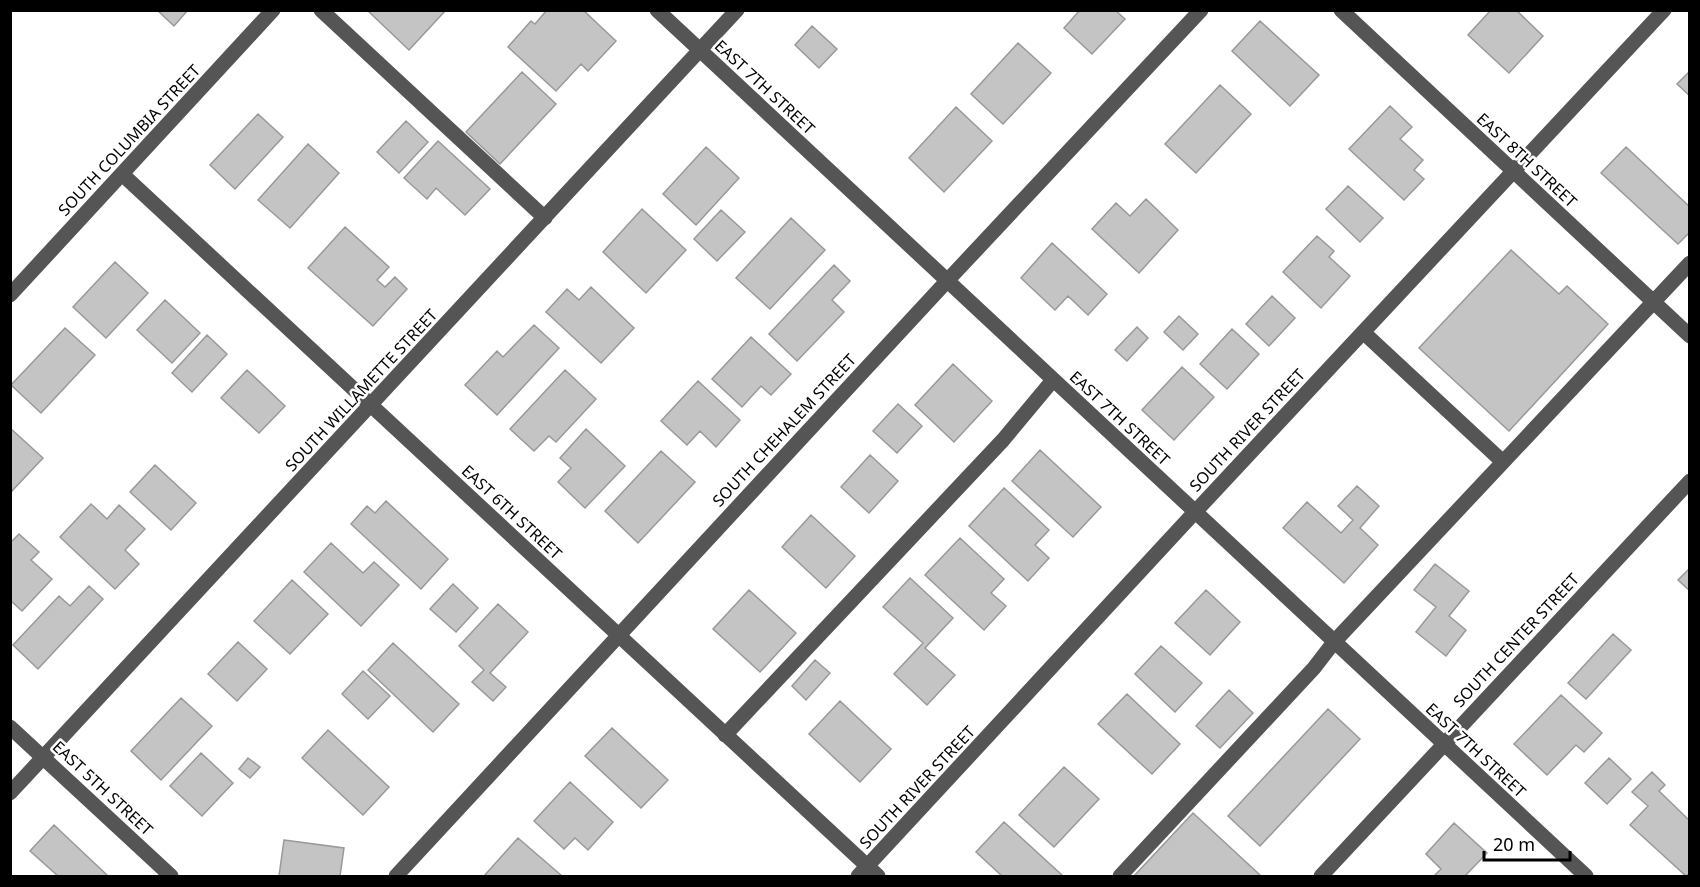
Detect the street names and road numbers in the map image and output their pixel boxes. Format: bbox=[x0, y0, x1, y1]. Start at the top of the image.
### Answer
street label: EAST 7TH STREET bbox=[710, 35, 820, 139]
street label: SOUTH COLUMBIA STREET bbox=[53, 60, 205, 220]
street label: EAST 8TH STREET bbox=[1472, 108, 1582, 212]
street label: SOUTH WILLAMETTE STREET bbox=[280, 304, 442, 476]
street label: SOUTH CHEHALEM STREET bbox=[707, 349, 861, 511]
street label: SOUTH RIVER STREET bbox=[1184, 364, 1310, 496]
street label: EAST 7TH STREET bbox=[1065, 366, 1175, 470]
street label: EAST 6TH STREET bbox=[457, 460, 567, 564]
street label: SOUTH CENTER STREET bbox=[1448, 568, 1584, 712]
street label: EAST 7TH STREET bbox=[1421, 698, 1531, 802]
street label: SOUTH RIVER STREET bbox=[854, 721, 980, 853]
street label: EAST 5TH STREET bbox=[48, 736, 158, 840]

